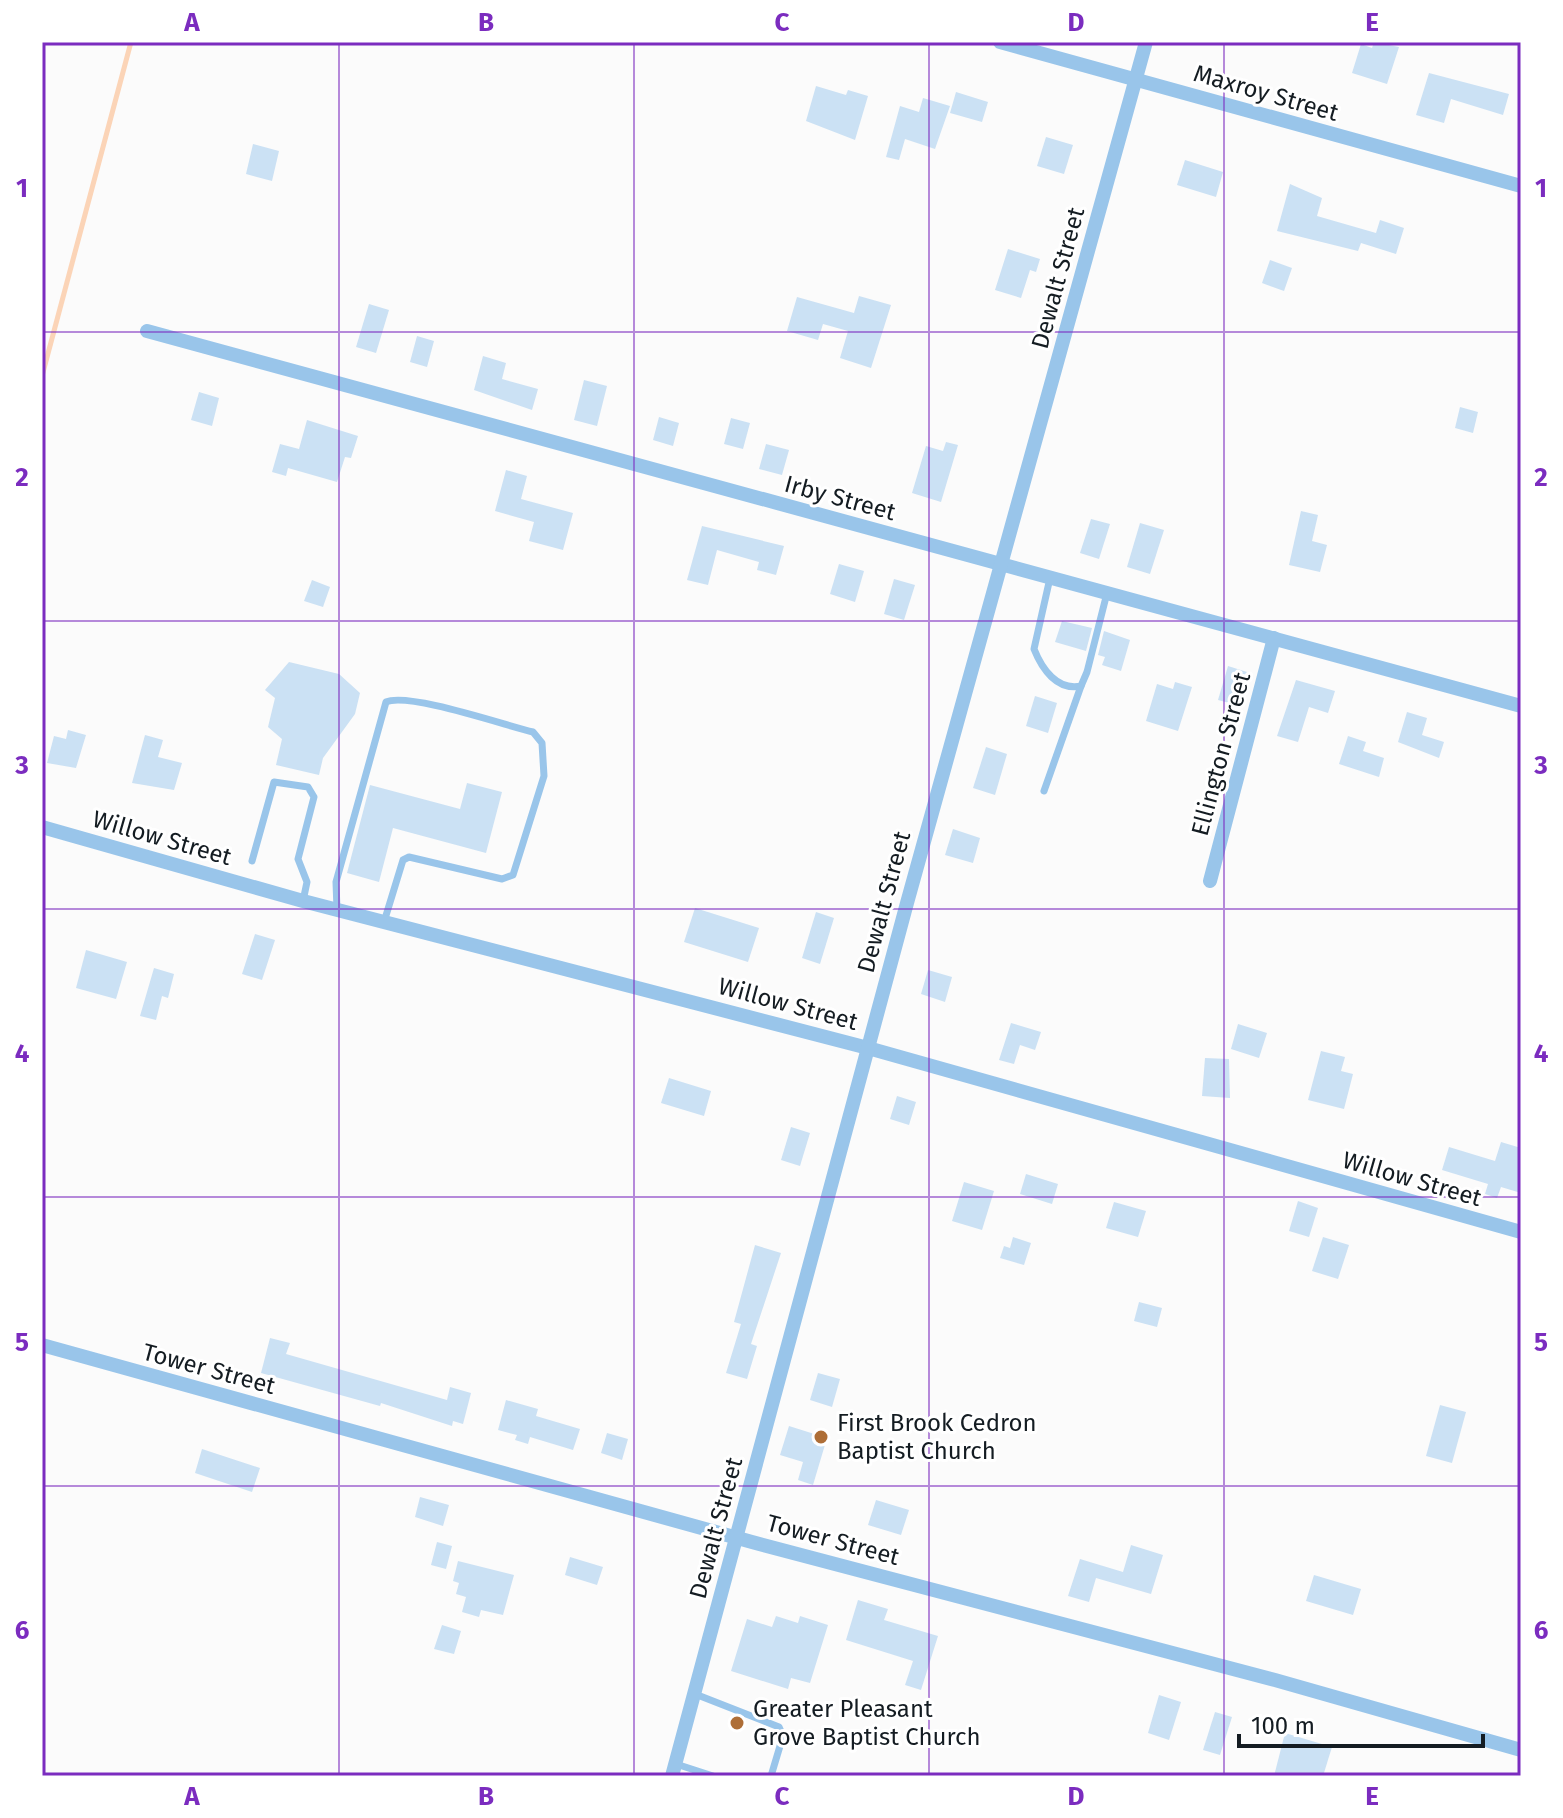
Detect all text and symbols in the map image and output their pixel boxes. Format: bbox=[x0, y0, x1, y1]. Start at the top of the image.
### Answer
text: A bbox=[183, 7, 200, 38]
text: B bbox=[478, 7, 494, 38]
text: C bbox=[775, 7, 790, 38]
text: D bbox=[1068, 7, 1085, 38]
text: E bbox=[1365, 7, 1379, 38]
street label: Maxroy Street bbox=[1190, 59, 1342, 127]
text: 1 bbox=[16, 173, 28, 204]
text: 1 bbox=[1535, 173, 1547, 204]
street label: Dewalt Street bbox=[1026, 204, 1090, 352]
text: 2 bbox=[15, 462, 29, 493]
text: 2 bbox=[1534, 462, 1548, 493]
street label: Irby Street bbox=[781, 470, 899, 526]
street label: Ellington Street bbox=[1186, 669, 1256, 839]
text: 3 bbox=[14, 750, 29, 781]
text: 3 bbox=[1533, 750, 1548, 781]
street label: Willow Street bbox=[89, 805, 235, 871]
street label: Dewalt Street bbox=[852, 828, 916, 976]
street label: Willow Street bbox=[715, 972, 861, 1036]
text: 4 bbox=[15, 1038, 30, 1069]
text: 4 bbox=[1534, 1038, 1549, 1069]
street label: Willow Street bbox=[1339, 1146, 1485, 1212]
text: 5 bbox=[15, 1327, 29, 1358]
text: 5 bbox=[1534, 1327, 1548, 1358]
street label: Tower Street bbox=[140, 1338, 279, 1400]
place label: First Brook Cedron Baptist Church bbox=[837, 1409, 1037, 1465]
marker: First Brook Cedron Baptist Church bbox=[812, 1428, 830, 1446]
street label: Dewalt Street bbox=[684, 1454, 748, 1602]
street label: Tower Street bbox=[764, 1509, 903, 1571]
text: 6 bbox=[15, 1615, 30, 1646]
text: 6 bbox=[1534, 1615, 1549, 1646]
place label: Greater Pleasant Grove Baptist Church bbox=[753, 1695, 981, 1751]
scale bar bbox=[1239, 1698, 1483, 1748]
text: 100 m bbox=[1251, 1712, 1315, 1740]
marker: Greater Pleasant Grove Baptist Church bbox=[728, 1714, 746, 1732]
text: A bbox=[183, 1781, 200, 1812]
text: B bbox=[478, 1781, 494, 1812]
text: C bbox=[775, 1781, 790, 1812]
text: D bbox=[1068, 1781, 1085, 1812]
text: E bbox=[1365, 1781, 1379, 1812]

